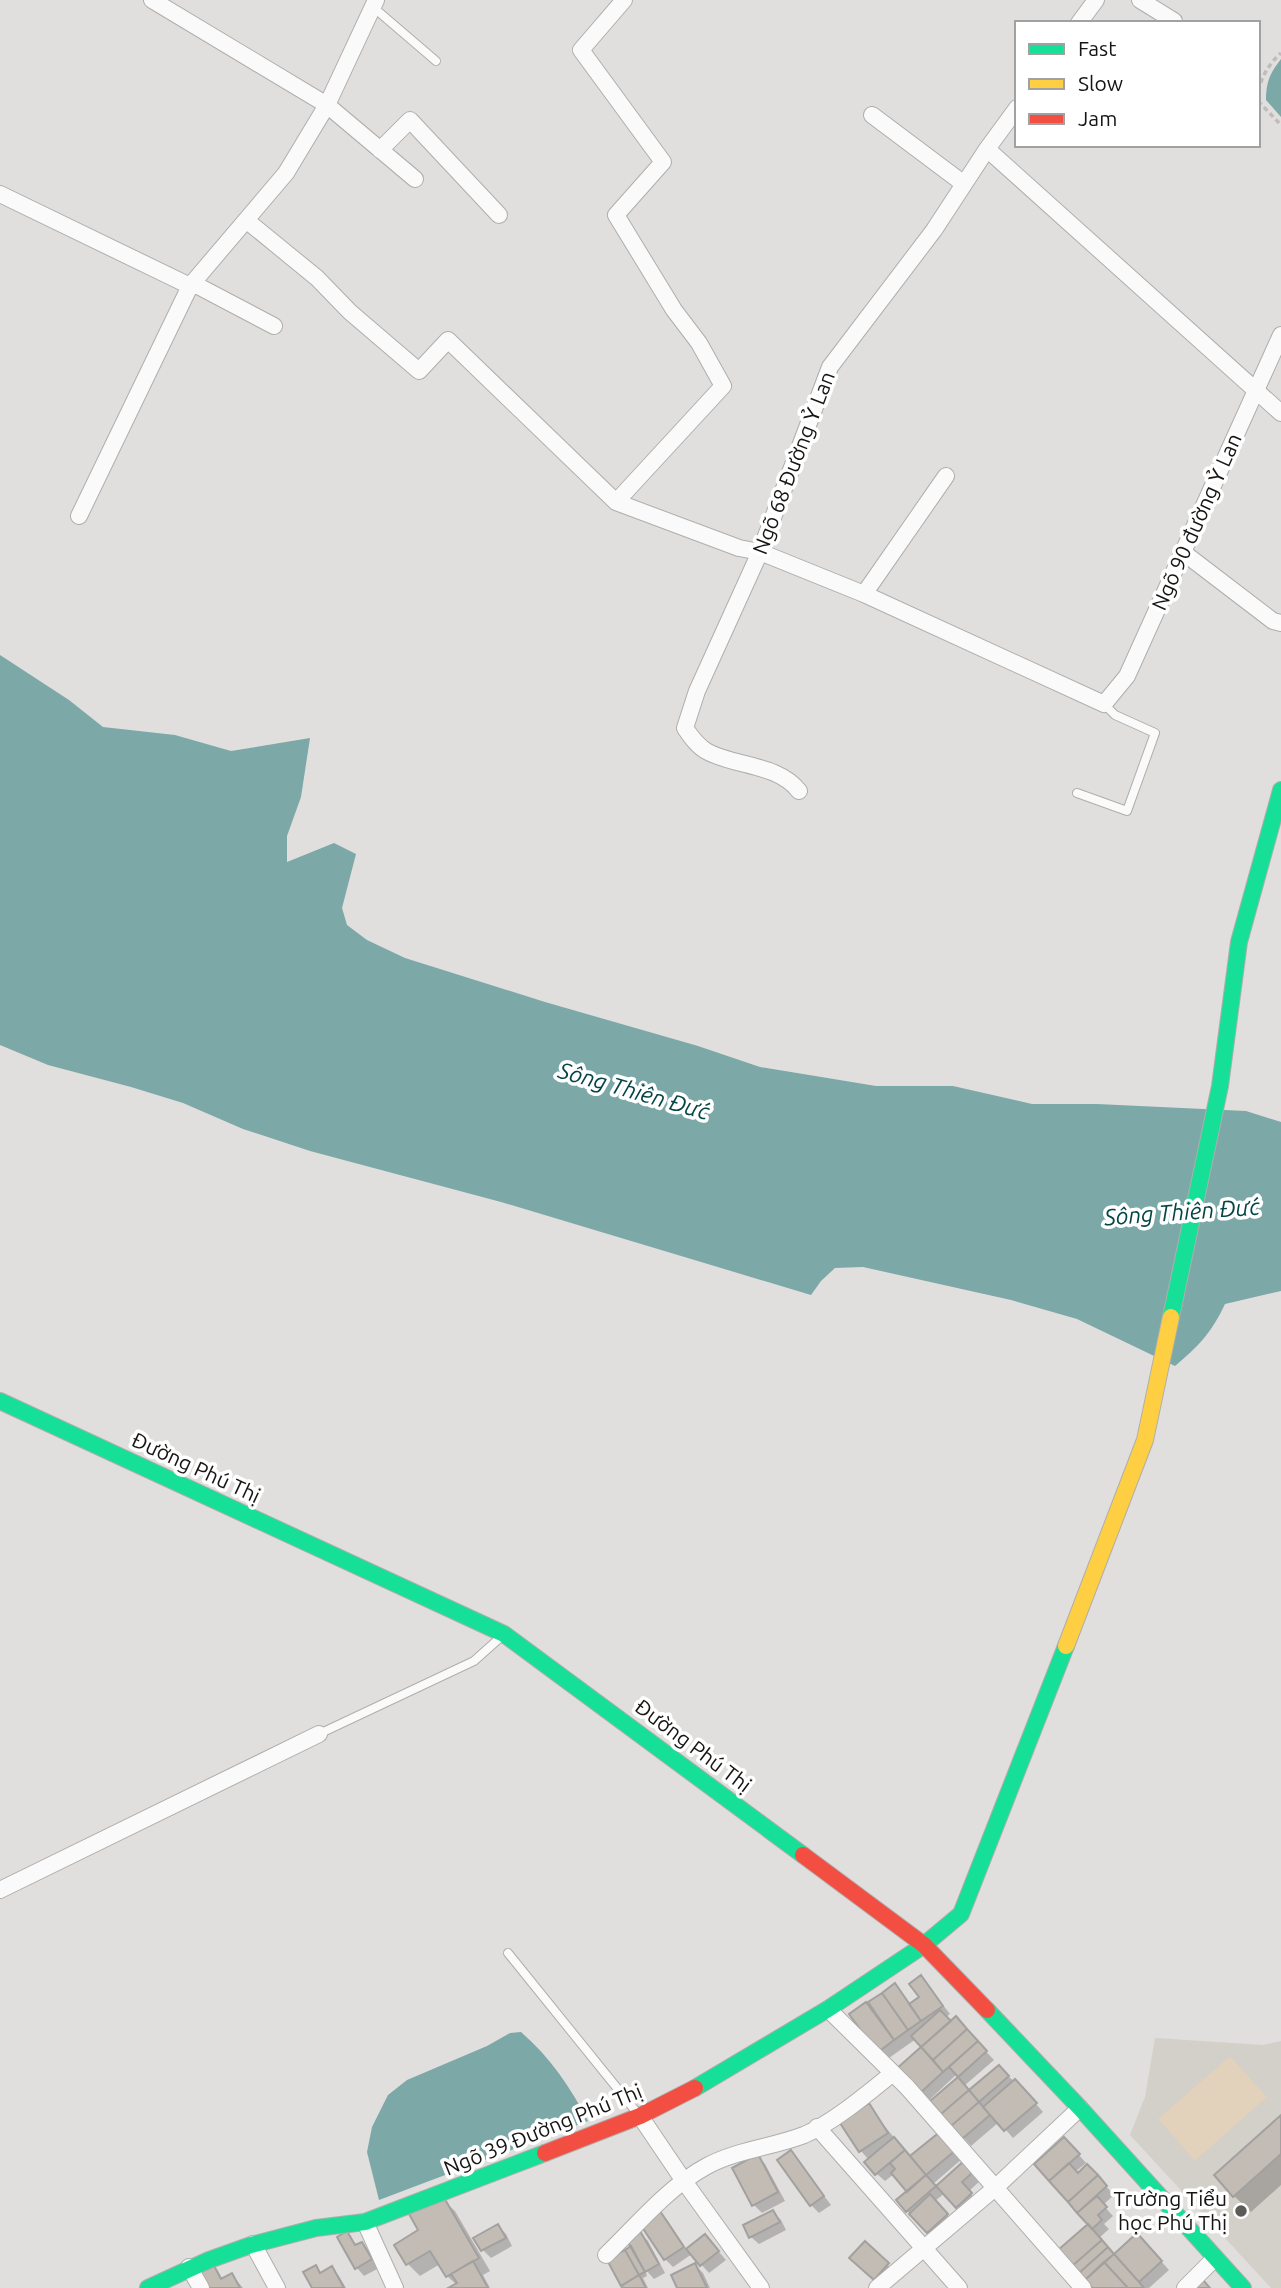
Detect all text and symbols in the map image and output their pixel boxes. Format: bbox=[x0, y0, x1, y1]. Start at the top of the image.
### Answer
legend bbox=[1015, 21, 1260, 147]
text: Fast bbox=[1078, 36, 1116, 60]
text: Slow bbox=[1078, 71, 1123, 95]
text: Jam bbox=[1078, 106, 1117, 130]
street label: Ngõ 68 Đường Ỷ Lan bbox=[747, 368, 839, 557]
street label: Ngõ 90 đường Ỷ Lan bbox=[1146, 430, 1246, 614]
water label: Sông Thiên Đức bbox=[555, 1057, 713, 1124]
water label: Sông Thiên Đức bbox=[1102, 1194, 1261, 1229]
street label: Đường Phú Thị bbox=[128, 1427, 264, 1507]
street label: Đường Phú Thị bbox=[631, 1694, 756, 1797]
street label: Ngõ 39 Đường Phú Thị bbox=[440, 2078, 645, 2180]
place label: Trường Tiểu học Phú Thị bbox=[1114, 2186, 1227, 2234]
marker: Trường Tiểu học Phú Thị bbox=[1233, 2203, 1249, 2219]

